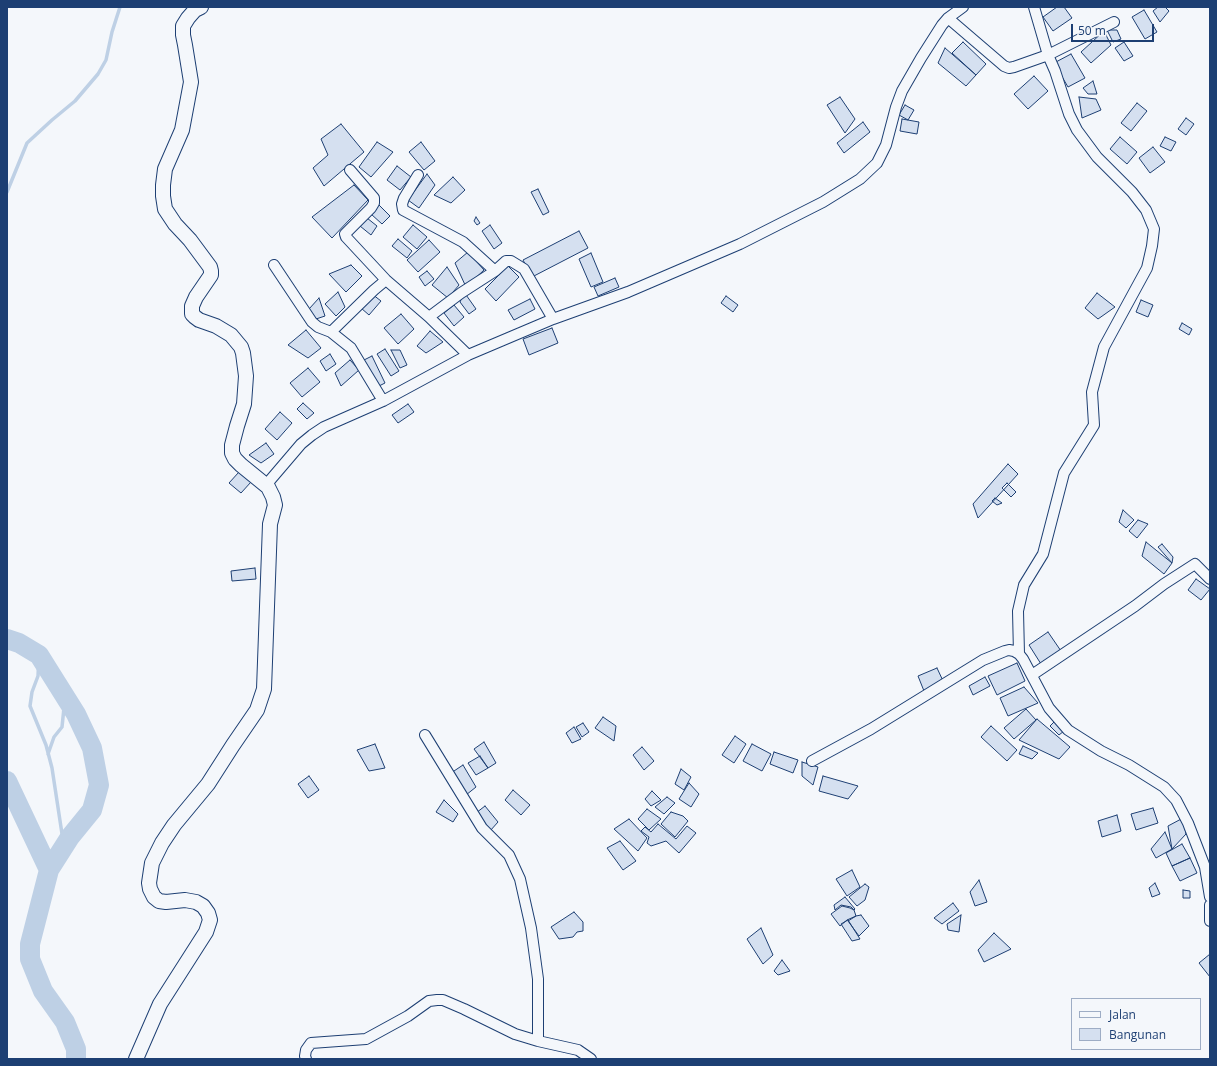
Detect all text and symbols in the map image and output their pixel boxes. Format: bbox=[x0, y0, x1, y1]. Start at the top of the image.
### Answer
scale bar bbox=[1073, 16, 1156, 42]
text: 50 m bbox=[1078, 22, 1106, 39]
legend bbox=[1071, 998, 1201, 1050]
text: Jalan bbox=[1109, 1006, 1136, 1023]
text: Bangunan bbox=[1109, 1026, 1166, 1043]

